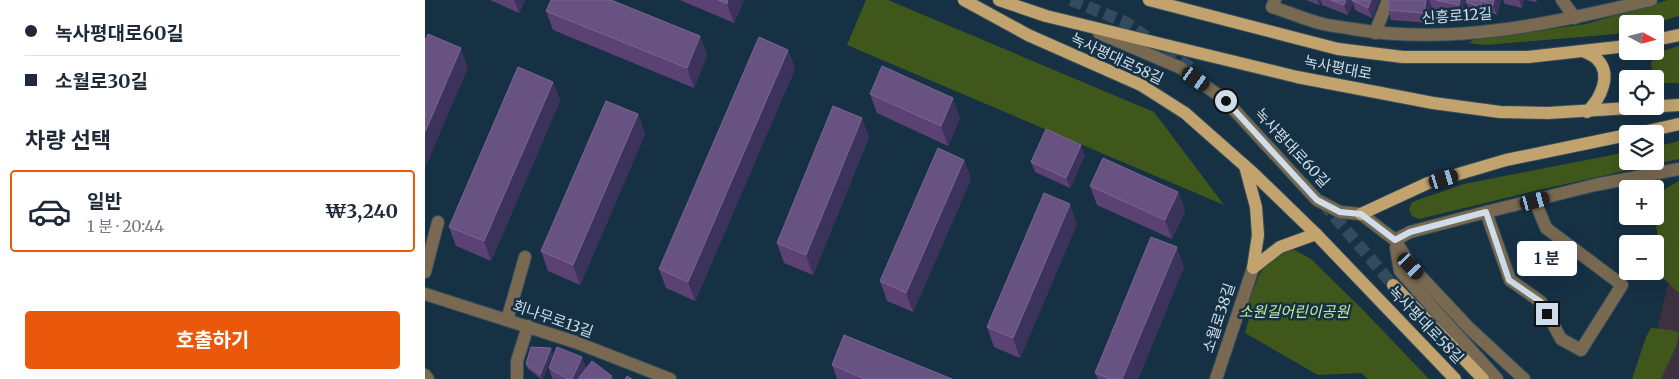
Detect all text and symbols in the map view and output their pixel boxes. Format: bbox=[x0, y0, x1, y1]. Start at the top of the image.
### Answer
street label: 신흥로12길 bbox=[1421, 4, 1493, 27]
north arrow bbox=[1619, 15, 1664, 60]
map controls bbox=[1619, 15, 1664, 280]
text: 녹사평대로60길 bbox=[55, 21, 184, 45]
street label: 녹사평대로58길 bbox=[1068, 29, 1167, 88]
street label: 녹사평대로 bbox=[1302, 52, 1374, 83]
car bbox=[1179, 64, 1212, 94]
text: 소월로30길 bbox=[55, 69, 148, 93]
button: locate bbox=[1619, 70, 1664, 115]
route start bbox=[1215, 90, 1237, 112]
street label: 녹사평대로60길 bbox=[1251, 104, 1334, 191]
button: layers bbox=[1619, 125, 1664, 170]
text: 차량 선택 bbox=[25, 126, 111, 154]
car bbox=[1427, 167, 1460, 191]
button: + bbox=[1619, 180, 1664, 225]
icon: car bbox=[27, 189, 72, 234]
text: 일반 bbox=[87, 189, 122, 213]
car bbox=[1518, 190, 1551, 212]
text: ₩3,240 bbox=[325, 199, 398, 223]
text: 1 분 · 20:44 bbox=[87, 216, 164, 236]
button: − bbox=[1619, 235, 1664, 280]
callout: 1 분 bbox=[1517, 242, 1577, 276]
text: 1 분 bbox=[1534, 248, 1560, 268]
car bbox=[1395, 250, 1426, 282]
street label: 소월로38길 bbox=[1198, 280, 1239, 355]
street label: 녹사평대로58길 bbox=[1385, 282, 1468, 367]
street label: 회나무로13길 bbox=[510, 296, 596, 341]
park label: 소원길어린이공원 bbox=[1239, 302, 1350, 321]
route end bbox=[1536, 303, 1558, 325]
button: 호출하기 bbox=[25, 311, 400, 369]

